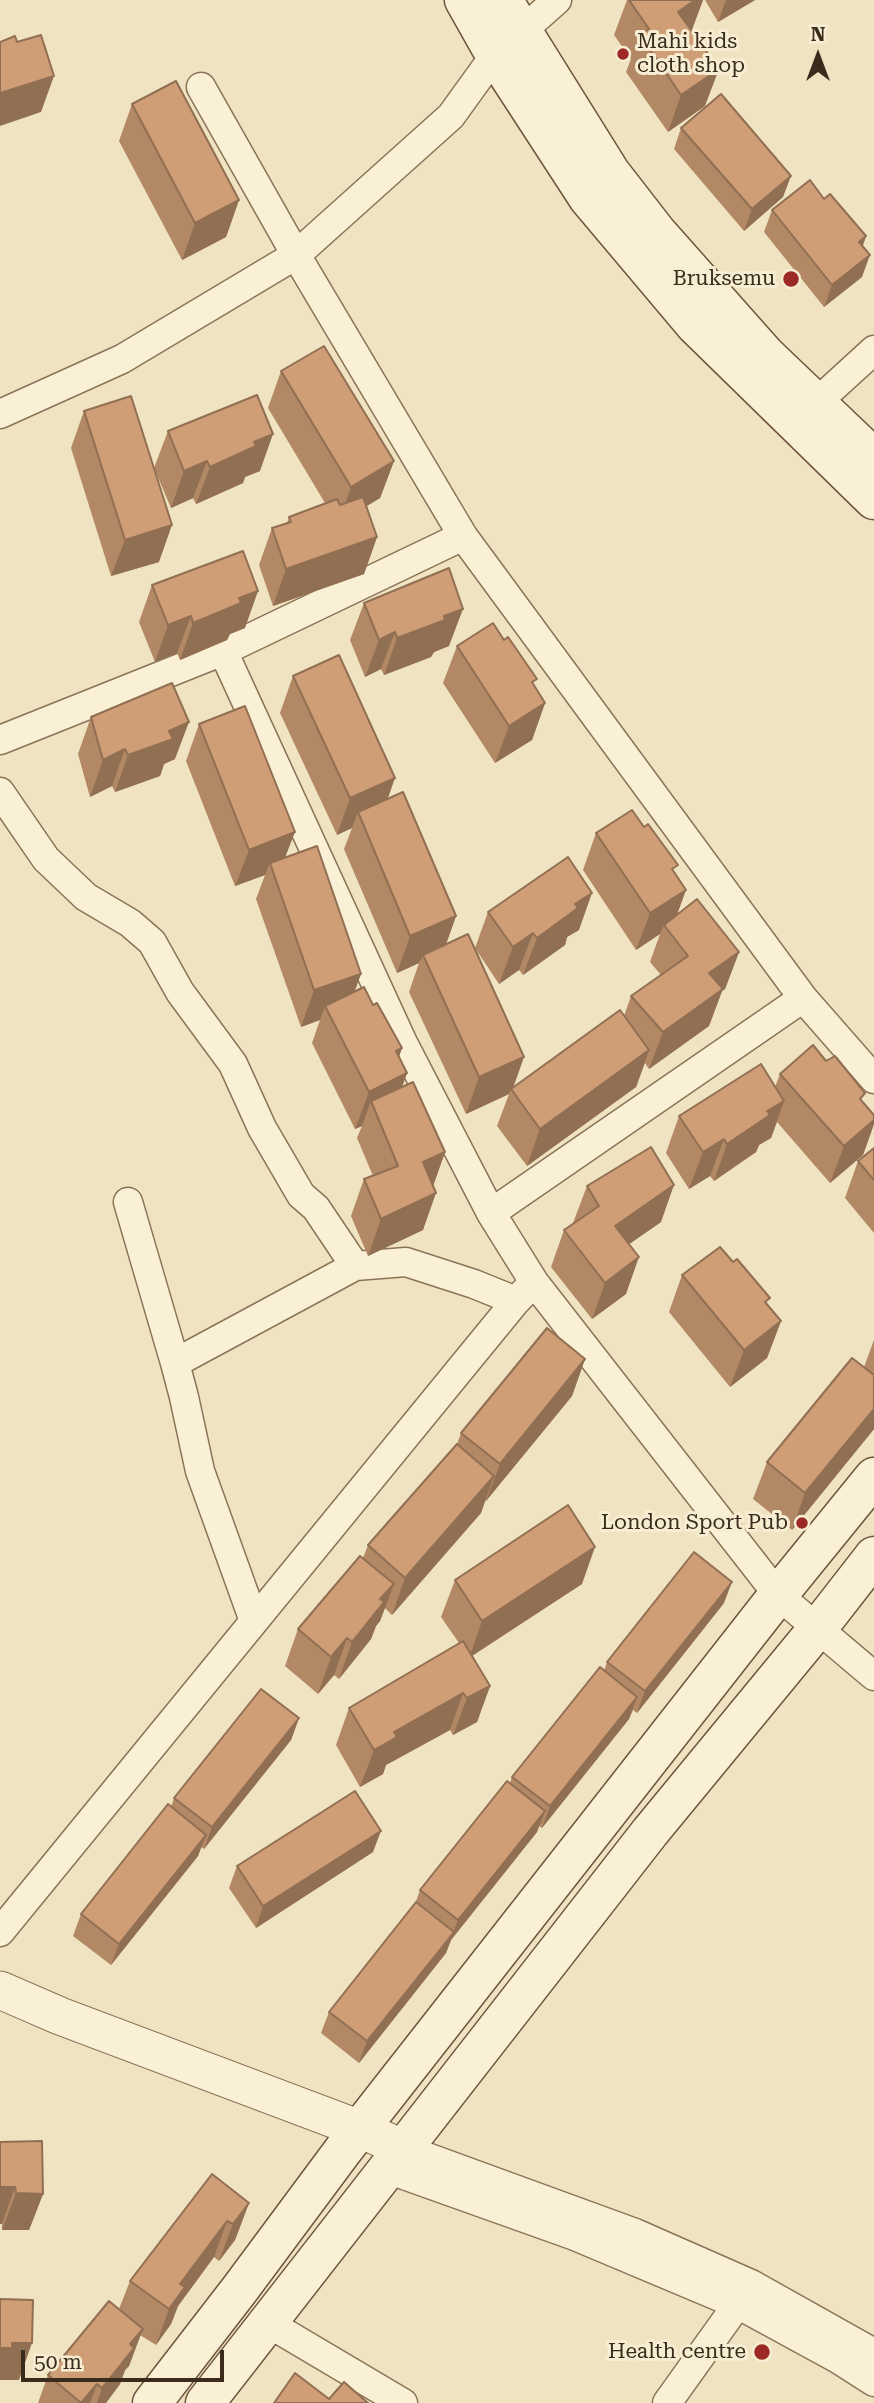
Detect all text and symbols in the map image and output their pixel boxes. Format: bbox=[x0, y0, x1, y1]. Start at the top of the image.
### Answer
north arrow bbox=[783, 21, 853, 91]
text: N bbox=[811, 23, 825, 46]
place label: Mahi kids cloth shop bbox=[637, 29, 745, 79]
marker: Mahi kids cloth shop bbox=[615, 46, 631, 62]
place label: Bruksemu bbox=[673, 266, 775, 292]
marker: Bruksemu bbox=[781, 269, 801, 289]
place label: London Sport Pub bbox=[601, 1510, 788, 1536]
marker: London Sport Pub bbox=[794, 1515, 810, 1531]
scale bar bbox=[24, 2336, 228, 2380]
place label: Health centre bbox=[608, 2339, 746, 2365]
marker: Health centre bbox=[752, 2342, 772, 2362]
text: 50 m bbox=[34, 2350, 82, 2374]

